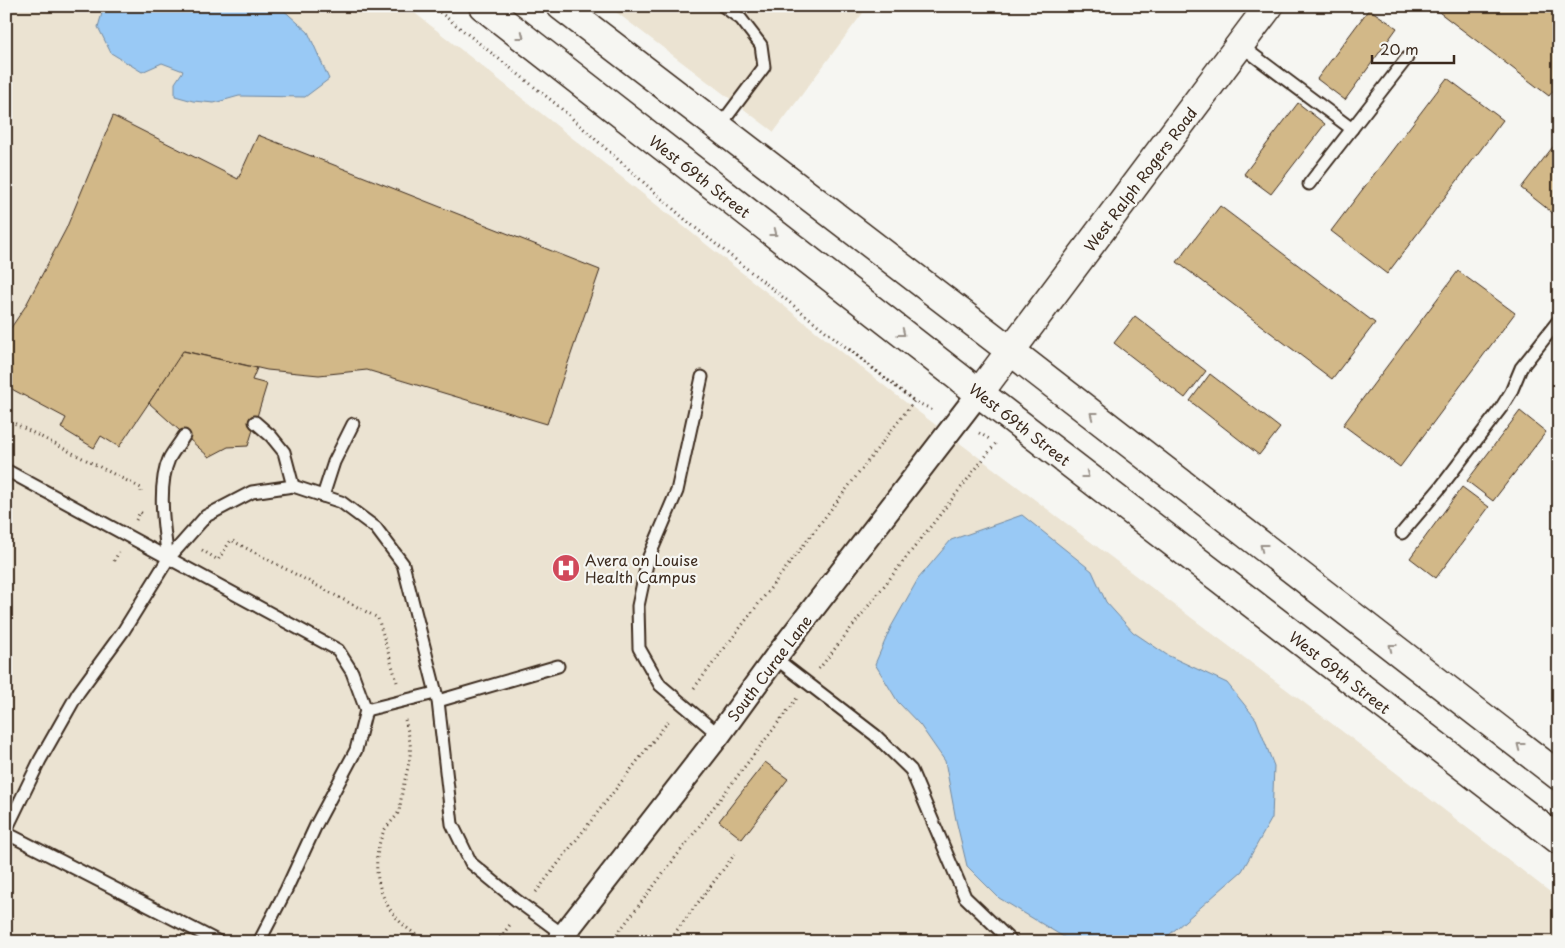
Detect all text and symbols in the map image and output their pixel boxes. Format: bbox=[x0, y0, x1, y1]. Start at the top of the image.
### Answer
one-way arrow bbox=[515, 31, 524, 39]
scale bar bbox=[1372, 32, 1455, 64]
text: 20 m bbox=[1380, 37, 1419, 60]
street label: West Ralph Rogers Road bbox=[1078, 102, 1202, 256]
street label: West 69th Street bbox=[644, 129, 756, 223]
one-way arrow bbox=[768, 227, 778, 236]
one-way arrow bbox=[896, 327, 905, 335]
street label: West 69th Street bbox=[964, 377, 1076, 471]
one-way arrow bbox=[1090, 412, 1099, 421]
one-way arrow bbox=[1080, 470, 1089, 478]
one-way arrow bbox=[1259, 544, 1269, 553]
place label: Avera on Louise Health Campus bbox=[585, 548, 698, 588]
hospital icon: Avera on Louise Health Campus bbox=[551, 553, 581, 583]
street label: South Curae Lane bbox=[721, 610, 817, 726]
street label: West 69th Street bbox=[1284, 625, 1396, 719]
one-way arrow bbox=[1389, 644, 1398, 652]
one-way arrow bbox=[1516, 743, 1526, 752]

